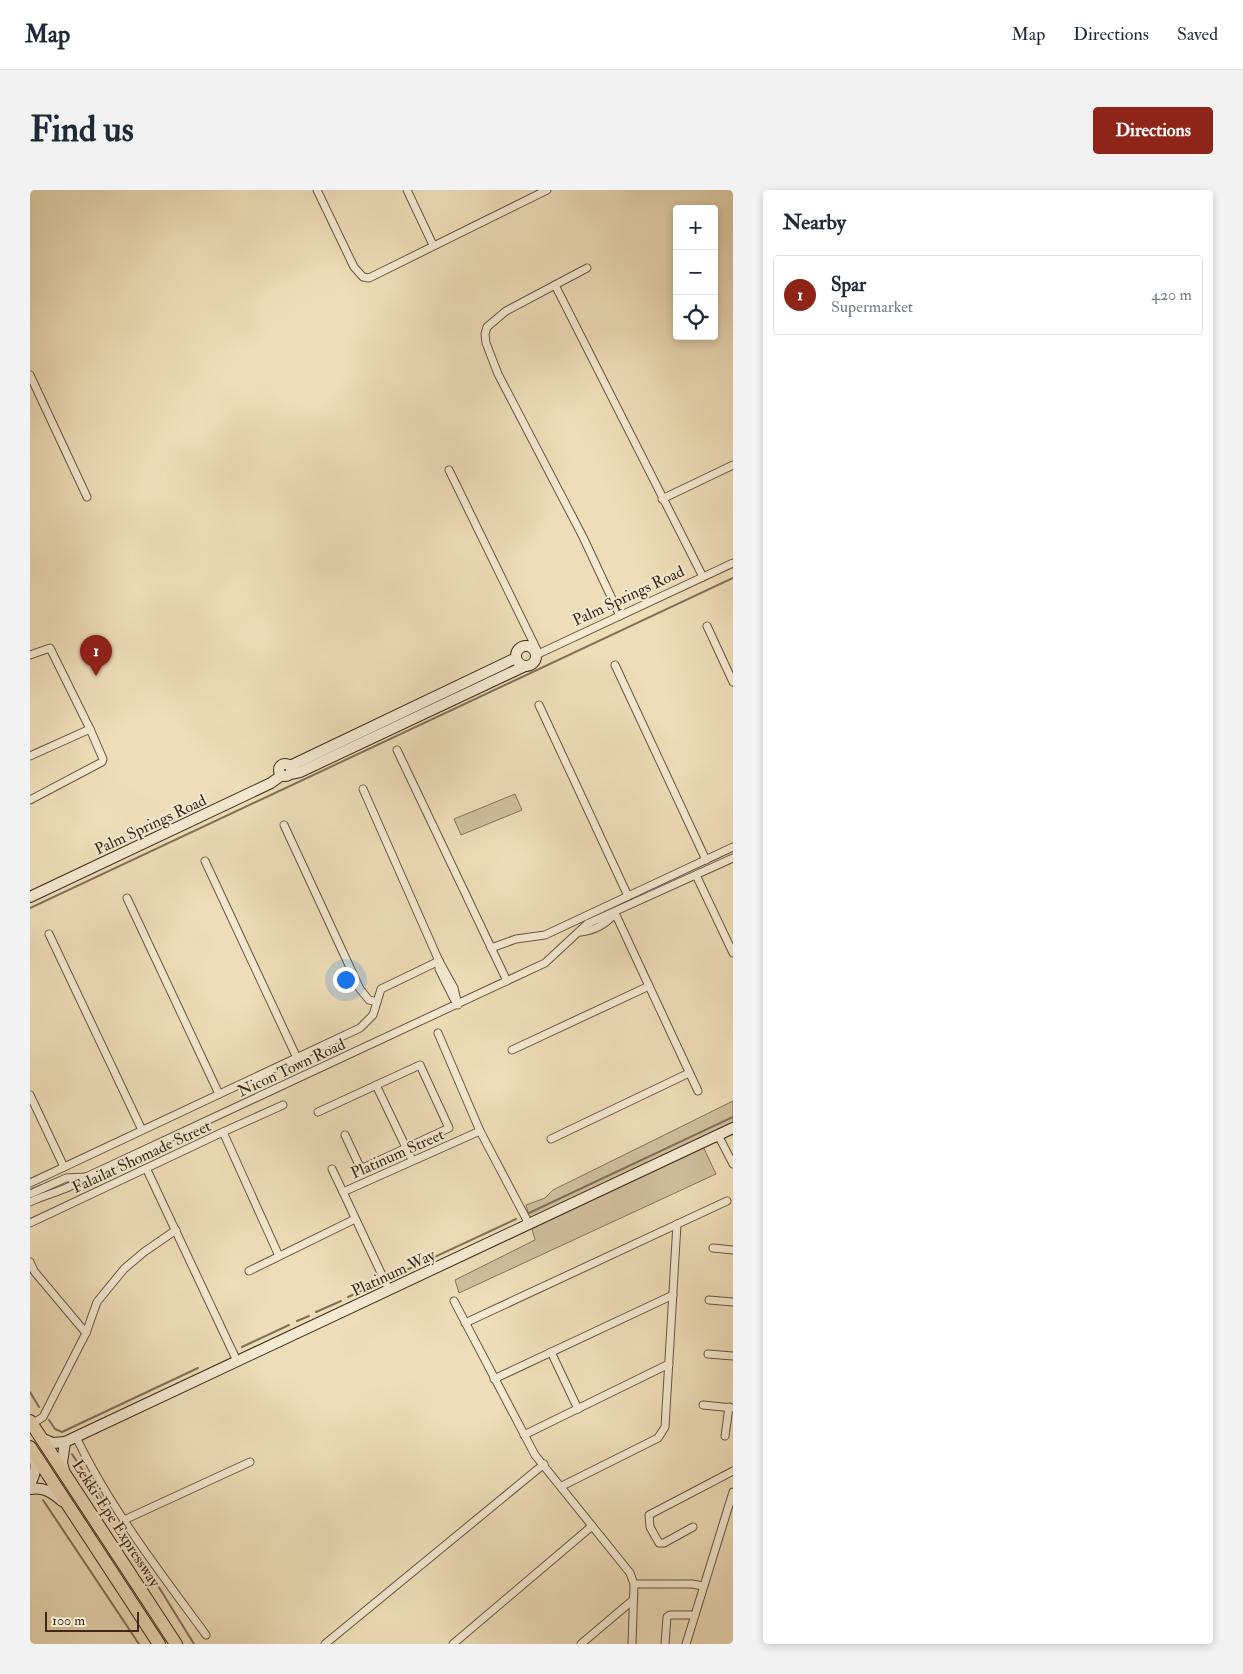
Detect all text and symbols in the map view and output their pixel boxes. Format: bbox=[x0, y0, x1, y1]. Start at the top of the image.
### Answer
text: Map bbox=[25, 19, 70, 50]
text: Map bbox=[1012, 23, 1045, 46]
text: Directions bbox=[1073, 23, 1149, 46]
text: Saved bbox=[1177, 23, 1218, 46]
button: Directions bbox=[1093, 107, 1213, 154]
text: Find us bbox=[30, 108, 134, 152]
map controls bbox=[673, 205, 718, 340]
button: + bbox=[673, 205, 718, 250]
text: Nearby bbox=[783, 209, 846, 236]
button: − bbox=[673, 250, 718, 295]
text: Spar bbox=[831, 273, 866, 297]
text: 1 bbox=[797, 285, 803, 305]
text: 420 m bbox=[1151, 285, 1192, 305]
button: locate bbox=[673, 295, 718, 340]
text: Supermarket bbox=[831, 297, 913, 317]
street label: Palm Springs Road bbox=[569, 561, 688, 631]
pin: 1 bbox=[80, 635, 112, 676]
street label: Palm Springs Road bbox=[91, 790, 210, 860]
your location bbox=[333, 967, 359, 993]
street label: Nicon Town Road bbox=[234, 1034, 349, 1102]
street label: Falailat Shomade Street bbox=[69, 1116, 214, 1198]
street label: Platinum Street bbox=[348, 1124, 447, 1183]
street label: Platinum Way bbox=[348, 1244, 439, 1301]
street label: Lekki-Epe Expressway bbox=[67, 1456, 165, 1592]
scale bar bbox=[45, 1609, 139, 1632]
text: 100 m bbox=[52, 1612, 85, 1629]

